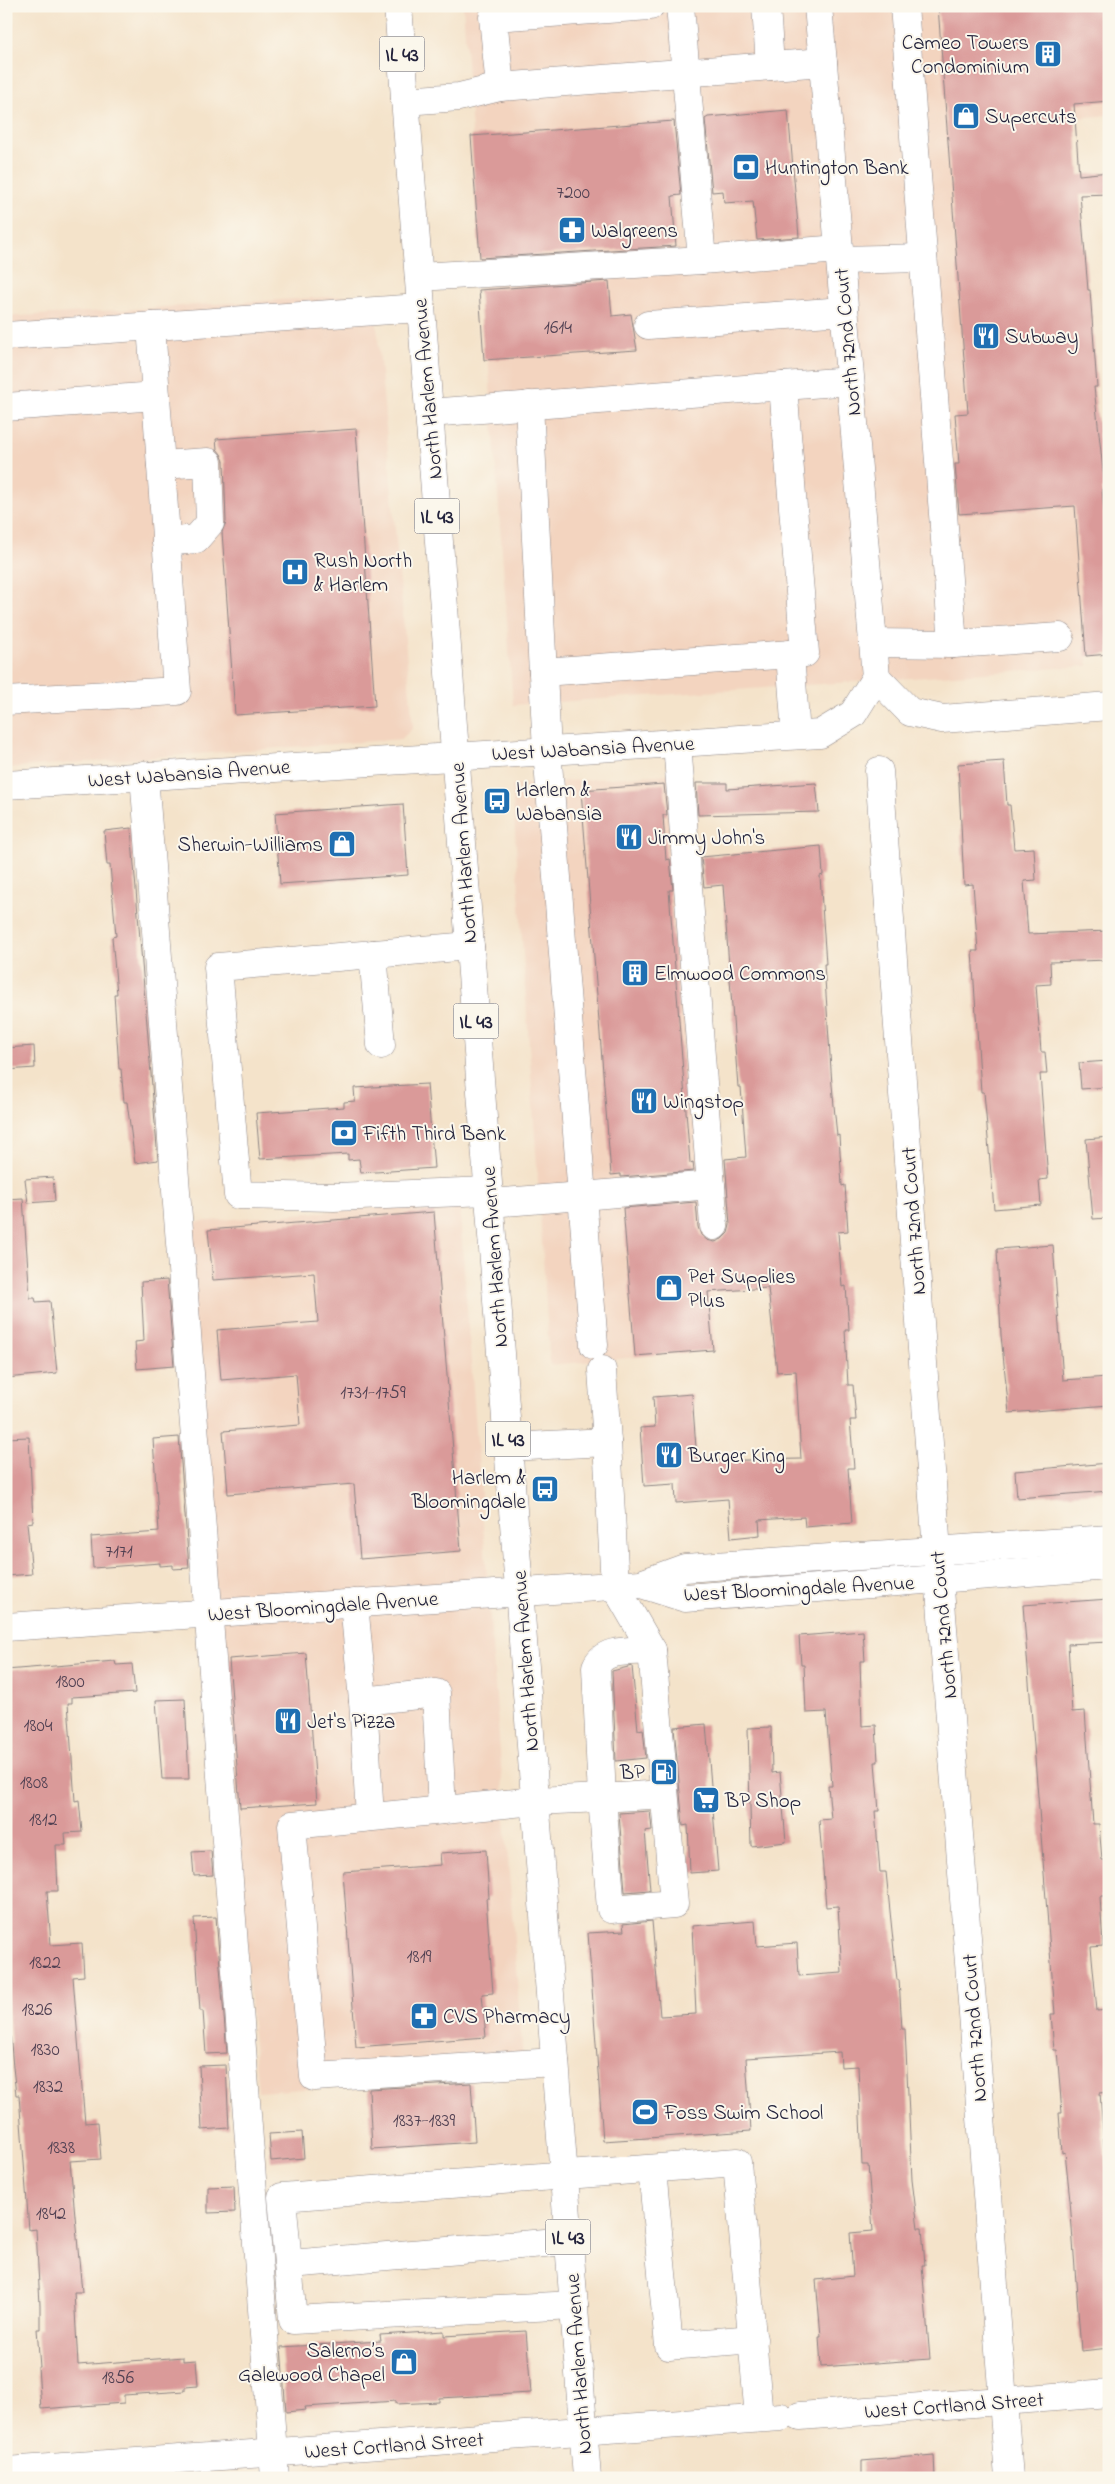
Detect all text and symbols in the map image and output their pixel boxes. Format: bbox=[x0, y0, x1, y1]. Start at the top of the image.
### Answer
place label: Cameo Towers Condominium bbox=[902, 29, 1029, 83]
road number: IL 43 bbox=[380, 36, 424, 72]
building icon: Cameo Towers Condominium bbox=[1033, 39, 1063, 69]
shop icon: Supercuts bbox=[951, 101, 981, 131]
place label: Supercuts bbox=[985, 103, 1077, 133]
bank icon: Huntington Bank bbox=[731, 152, 761, 182]
place label: Huntington Bank bbox=[765, 154, 910, 186]
house number: 7200 bbox=[556, 180, 590, 207]
pharmacy icon: Walgreens bbox=[557, 215, 587, 245]
place label: Walgreens bbox=[591, 217, 678, 249]
street label: North 72nd Court bbox=[828, 267, 870, 417]
street label: North Harlem Avenue bbox=[406, 297, 452, 480]
house number: 1614 bbox=[544, 315, 572, 342]
restaurant icon: Subway bbox=[971, 321, 1001, 351]
place label: Subway bbox=[1005, 323, 1078, 355]
road number: IL 43 bbox=[414, 498, 460, 534]
place label: Rush North & Harlem bbox=[314, 547, 412, 601]
hospital icon: Rush North & Harlem bbox=[280, 557, 310, 587]
street label: West Wabansia Avenue bbox=[491, 730, 696, 770]
street label: West Wabansia Avenue bbox=[87, 753, 292, 797]
street label: North Harlem Avenue bbox=[444, 761, 486, 944]
place label: Harlem & Wabansia bbox=[516, 776, 602, 830]
bus stop icon: Harlem & Wabansia bbox=[482, 786, 512, 816]
restaurant icon: Jimmy John's bbox=[614, 822, 644, 852]
place label: Jimmy John's bbox=[648, 824, 765, 856]
shop icon: Sherwin-Williams bbox=[327, 829, 357, 859]
place label: Sherwin-Williams bbox=[178, 831, 323, 861]
building icon: Elmwood Commons bbox=[620, 958, 650, 988]
place label: Elmwood Commons bbox=[654, 960, 826, 990]
road number: IL 43 bbox=[454, 1004, 498, 1038]
restaurant icon: Wingstop bbox=[629, 1086, 659, 1116]
place label: Wingstop bbox=[663, 1088, 744, 1120]
bank icon: Fifth Third Bank bbox=[329, 1118, 359, 1148]
place label: Fifth Third Bank bbox=[362, 1120, 507, 1150]
street label: North 72nd Court bbox=[895, 1146, 935, 1296]
street label: North Harlem Avenue bbox=[475, 1165, 517, 1348]
place label: Pet Supplies Plus bbox=[688, 1263, 796, 1317]
shop icon: Pet Supplies Plus bbox=[654, 1273, 684, 1303]
house number: 1731-1759 bbox=[340, 1380, 406, 1407]
road number: IL 43 bbox=[486, 1422, 530, 1456]
restaurant icon: Burger King bbox=[654, 1440, 684, 1470]
place label: Burger King bbox=[687, 1442, 785, 1474]
place label: Harlem & Bloomingdale bbox=[411, 1464, 527, 1520]
bus stop icon: Harlem & Bloomingdale bbox=[530, 1474, 560, 1504]
house number: 7171 bbox=[105, 1539, 133, 1566]
street label: North 72nd Court bbox=[924, 1550, 966, 1700]
street label: North Harlem Avenue bbox=[506, 1569, 548, 1752]
street label: West Bloomingdale Avenue bbox=[683, 1569, 916, 1613]
street label: West Bloomingdale Avenue bbox=[207, 1585, 440, 1633]
house number: 1800 bbox=[55, 1669, 85, 1696]
restaurant icon: Jet's Pizza bbox=[273, 1706, 303, 1736]
place label: Jet's Pizza bbox=[307, 1708, 395, 1738]
house number: 1804 bbox=[23, 1713, 53, 1740]
fuel station icon: BP bbox=[649, 1757, 679, 1787]
place label: BP bbox=[619, 1759, 645, 1789]
house number: 1808 bbox=[20, 1770, 48, 1797]
supermarket icon: BP Shop bbox=[691, 1785, 721, 1815]
place label: BP Shop bbox=[724, 1787, 801, 1817]
house number: 1812 bbox=[29, 1807, 57, 1834]
house number: 1819 bbox=[407, 1944, 432, 1971]
house number: 1822 bbox=[29, 1950, 61, 1977]
street label: North 72nd Court bbox=[956, 1953, 996, 2103]
house number: 1826 bbox=[22, 1997, 52, 2024]
pharmacy icon: CVS Pharmacy bbox=[409, 2001, 439, 2031]
place label: CVS Pharmacy bbox=[443, 2003, 571, 2035]
house number: 1830 bbox=[30, 2037, 60, 2064]
house number: 1832 bbox=[33, 2074, 63, 2101]
sports icon: Foss Swim School bbox=[630, 2097, 660, 2127]
place label: Foss Swim School bbox=[663, 2099, 823, 2129]
house number: 1837-1839 bbox=[393, 2108, 456, 2135]
house number: 1838 bbox=[47, 2135, 75, 2162]
house number: 1842 bbox=[36, 2201, 66, 2228]
road number: IL 43 bbox=[546, 2220, 590, 2254]
street label: North Harlem Avenue bbox=[559, 2272, 601, 2455]
place label: Salerno’s Galewood Chapel bbox=[238, 2337, 385, 2391]
shop icon: Salerno’s Galewood Chapel bbox=[389, 2347, 419, 2377]
house number: 1856 bbox=[102, 2365, 134, 2392]
street label: West Cortland Street bbox=[863, 2386, 1045, 2428]
street label: West Cortland Street bbox=[303, 2426, 485, 2468]

